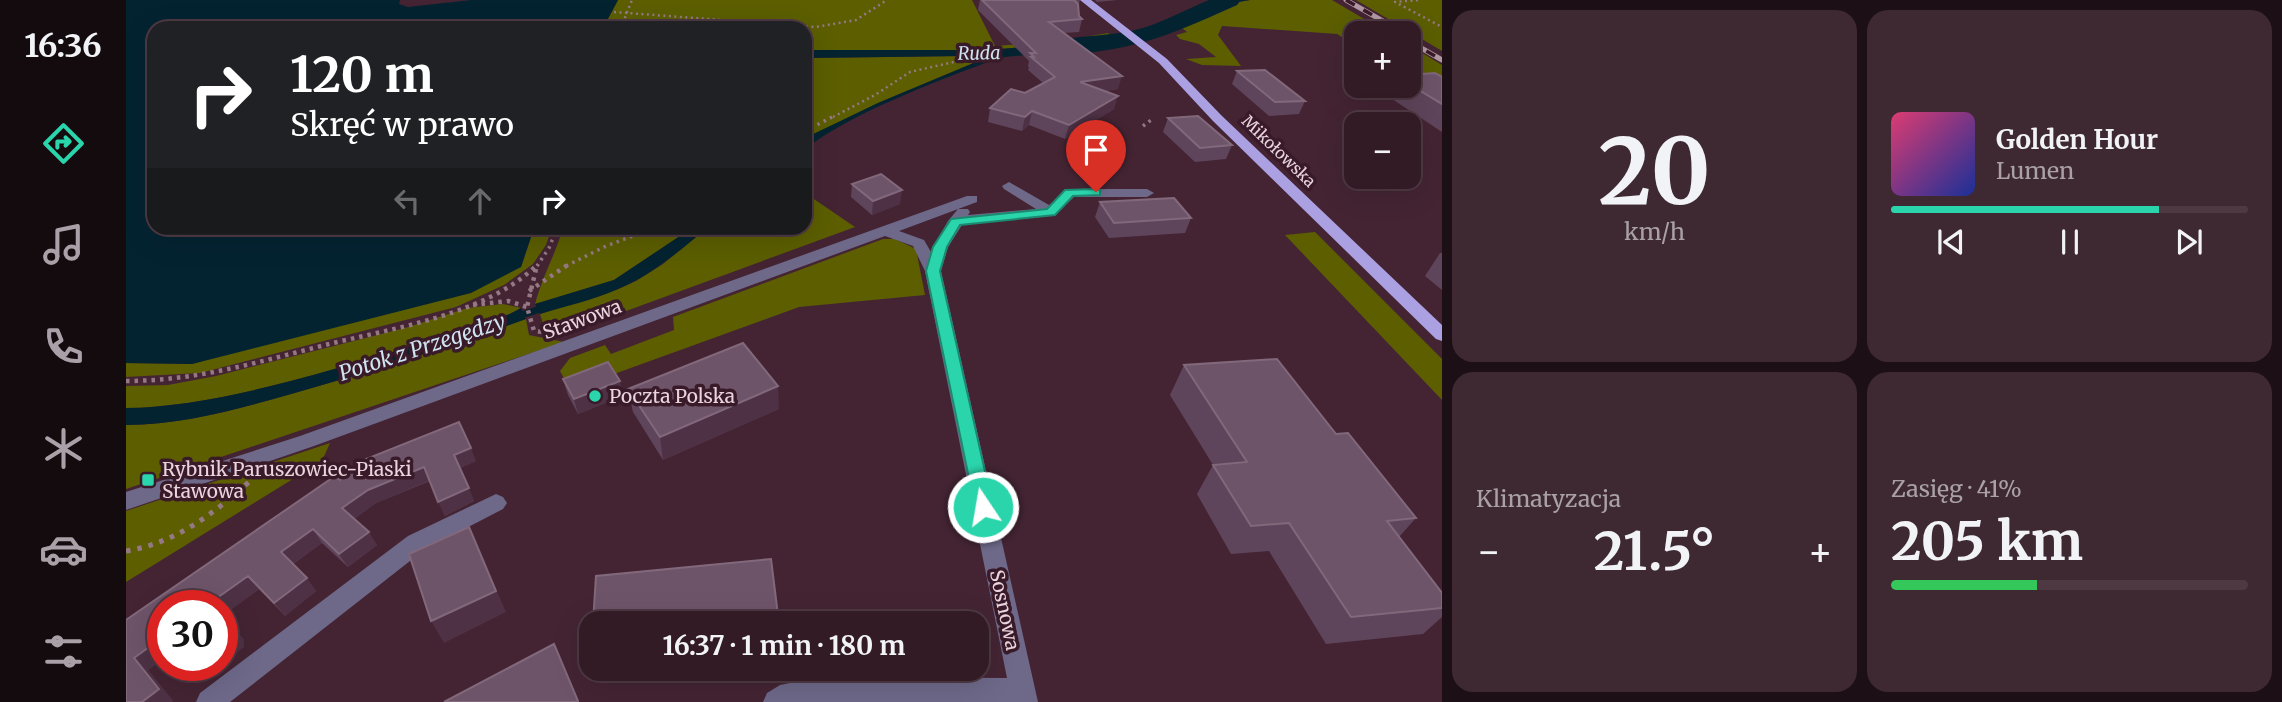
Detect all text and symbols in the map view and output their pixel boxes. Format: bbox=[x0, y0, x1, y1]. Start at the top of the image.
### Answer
map controls bbox=[1344, 21, 1421, 189]
button: + bbox=[1344, 21, 1421, 98]
text: 16:36 bbox=[24, 26, 102, 66]
water label: Ruda bbox=[957, 41, 1001, 65]
text: 120 m bbox=[290, 44, 434, 105]
icon: right bbox=[175, 49, 266, 140]
text: Skręć w prawo bbox=[290, 105, 514, 145]
street label: Mikołowska bbox=[1238, 111, 1320, 191]
button: − bbox=[1344, 112, 1421, 189]
text: 20 bbox=[1598, 114, 1711, 229]
icon: directions bbox=[39, 119, 88, 168]
pin bbox=[1066, 120, 1126, 192]
text: Golden Hour bbox=[1996, 123, 2158, 156]
icon: arrive bbox=[1077, 131, 1115, 169]
text: Lumen bbox=[1996, 156, 2074, 185]
icon: left bbox=[388, 182, 426, 220]
icon: ahead bbox=[461, 182, 499, 220]
icon: right bbox=[534, 182, 572, 220]
text: km/h bbox=[1624, 217, 1685, 246]
icon: music bbox=[39, 220, 88, 269]
icon: previous bbox=[1932, 223, 1970, 261]
icon: pause bbox=[2051, 223, 2089, 261]
icon: next bbox=[2170, 223, 2208, 261]
street label: Stawowa bbox=[539, 294, 625, 344]
water label: Potok z Przegędzy bbox=[335, 307, 509, 387]
icon: phone bbox=[39, 322, 88, 371]
place label: Poczta Polska bbox=[609, 384, 735, 408]
marker: Poczta Polska bbox=[587, 388, 603, 404]
icon: climate bbox=[39, 424, 88, 473]
place label: Rybnik Paruszowiec-Piaski Stawowa bbox=[162, 457, 412, 503]
position arrow bbox=[946, 470, 1020, 544]
marker: Rybnik Paruszowiec-Piaski Stawowa bbox=[140, 472, 156, 488]
text: Zasięg · 41% bbox=[1891, 474, 2022, 503]
text: Klimatyzacja bbox=[1476, 484, 1621, 513]
text: 205 km bbox=[1891, 509, 2083, 574]
text: 21.5° bbox=[1594, 519, 1715, 584]
icon: car bbox=[39, 525, 88, 574]
text: − bbox=[1476, 528, 1501, 575]
text: + bbox=[1808, 528, 1833, 575]
street label: Sosnowa bbox=[985, 568, 1025, 652]
speed limit sign: 30 bbox=[147, 590, 238, 681]
icon: filters bbox=[39, 627, 88, 676]
text: 16:37 · 1 min · 180 m bbox=[663, 629, 905, 662]

